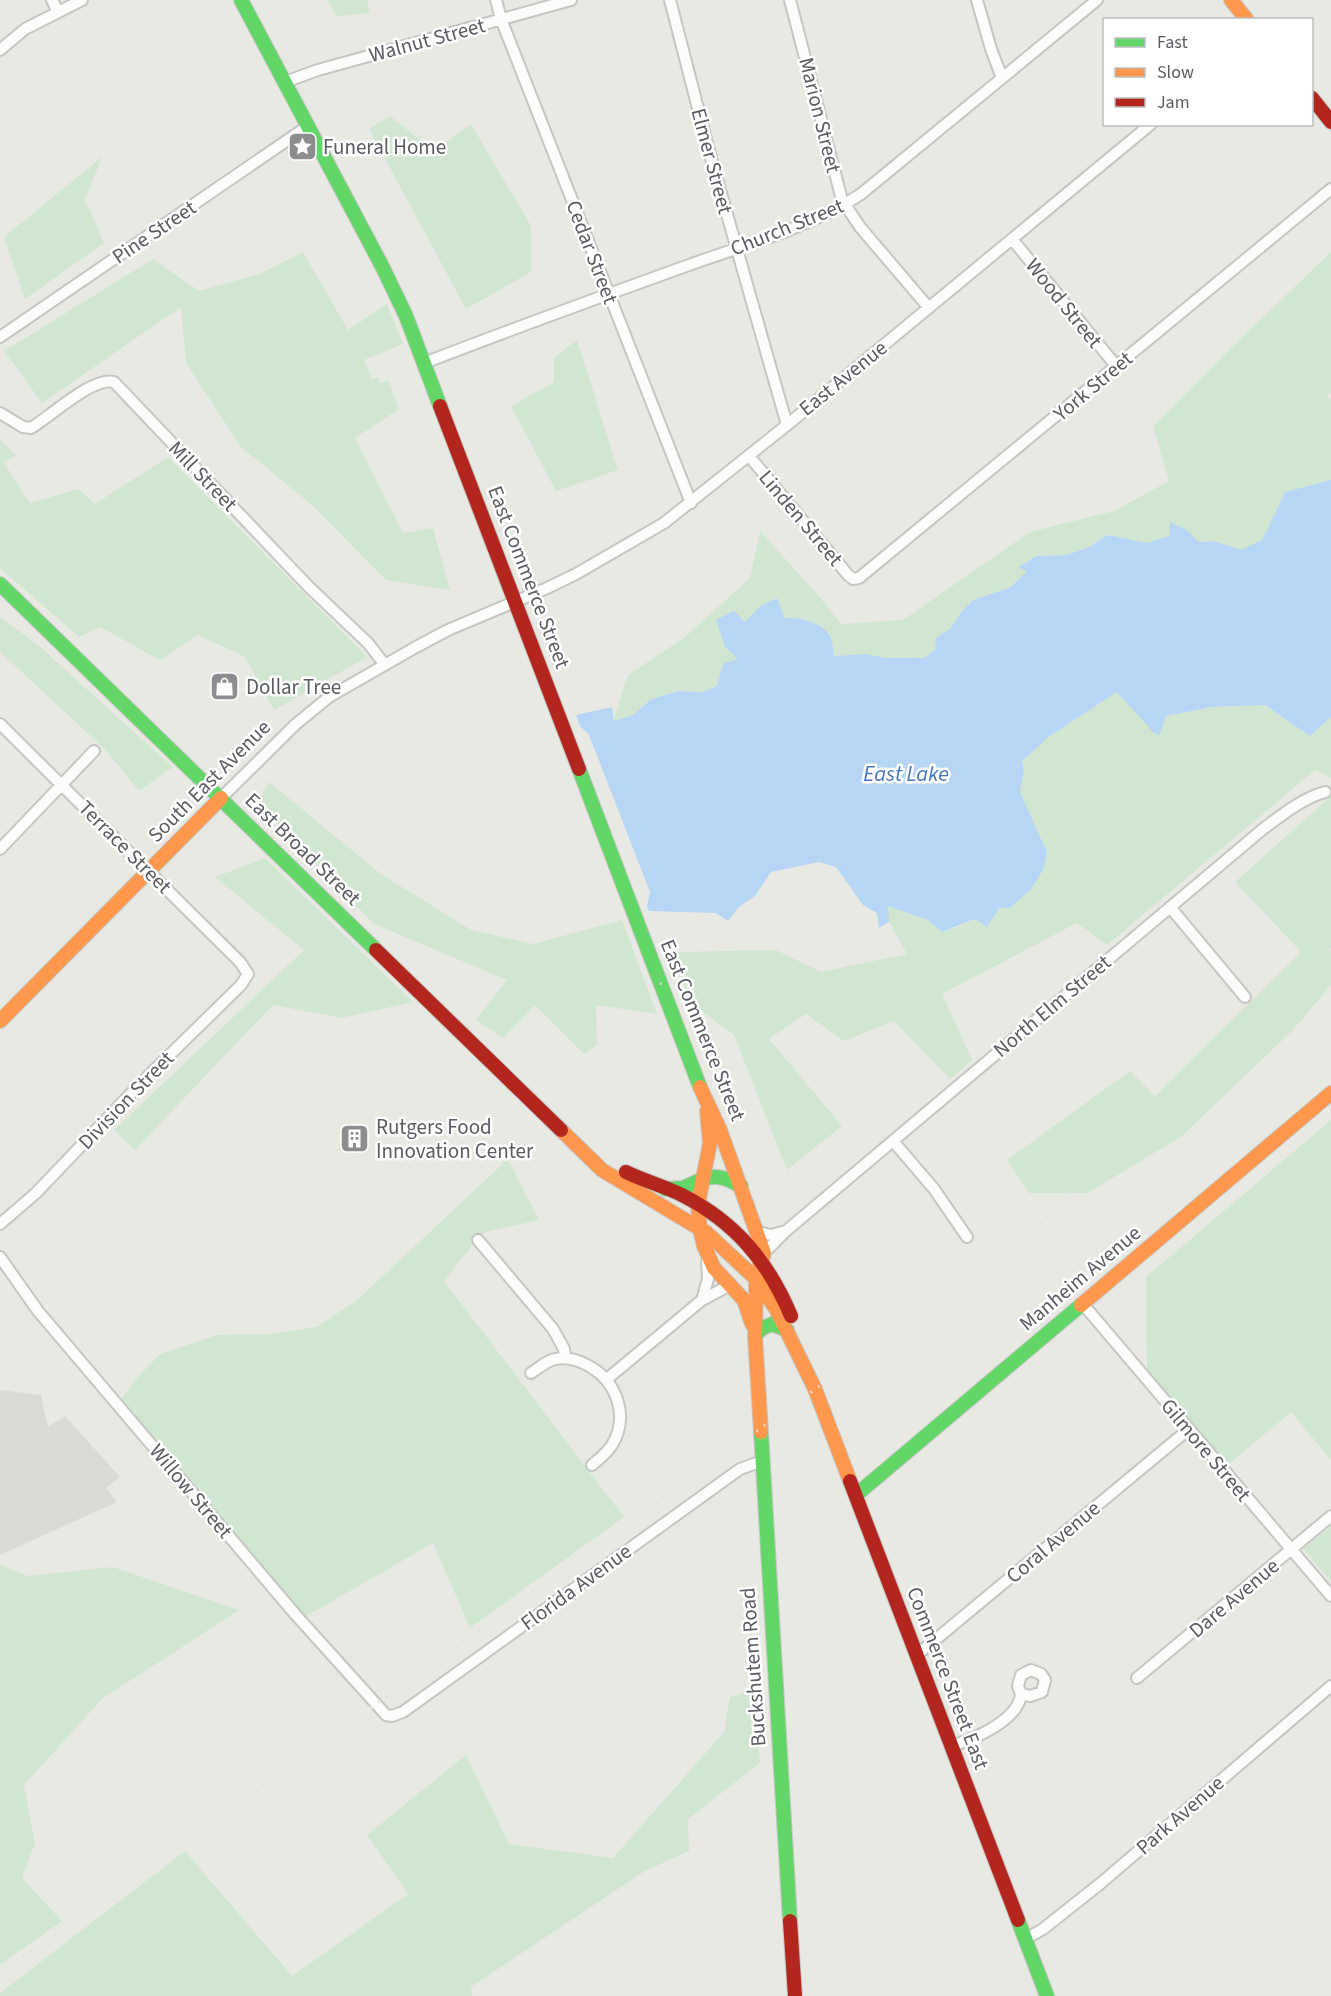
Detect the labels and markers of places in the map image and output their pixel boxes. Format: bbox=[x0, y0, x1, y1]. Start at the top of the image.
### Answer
place icon: Funeral Home bbox=[286, 131, 318, 163]
place label: Funeral Home bbox=[323, 132, 446, 162]
shop icon: Dollar Tree bbox=[209, 671, 241, 703]
place label: Dollar Tree bbox=[246, 672, 341, 702]
place label: Rutgers Food Innovation Center bbox=[376, 1112, 534, 1166]
building icon: Rutgers Food Innovation Center bbox=[339, 1123, 371, 1155]

